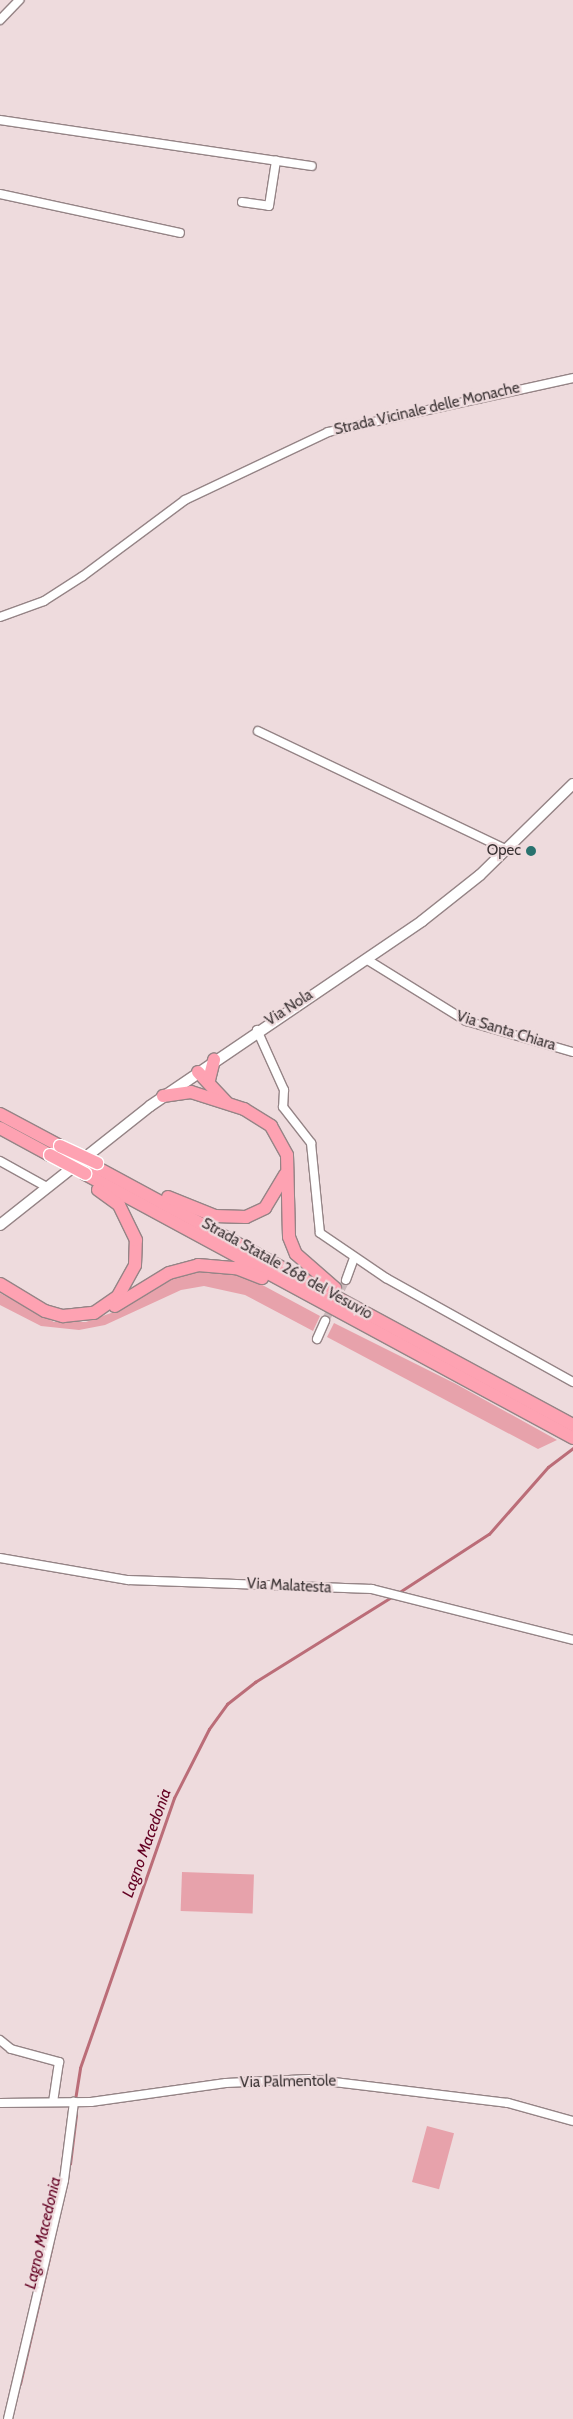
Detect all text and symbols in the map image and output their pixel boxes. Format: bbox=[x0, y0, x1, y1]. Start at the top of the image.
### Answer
street label: Strada Vicinale delle Monache bbox=[332, 379, 522, 439]
place label: Opec bbox=[487, 842, 521, 860]
marker: Opec bbox=[525, 845, 537, 857]
street label: Via Nola bbox=[262, 986, 316, 1030]
street label: Via Santa Chiara bbox=[454, 1007, 558, 1055]
street label: Strada Statale 268 del Vesuvio bbox=[199, 1215, 375, 1323]
street label: Via Malatesta bbox=[246, 1575, 332, 1597]
water label: Lagno Macedonia bbox=[118, 1786, 176, 1900]
street label: Via Palmentole bbox=[240, 2072, 336, 2092]
water label: Lagno Macedonia bbox=[21, 2175, 65, 2291]

